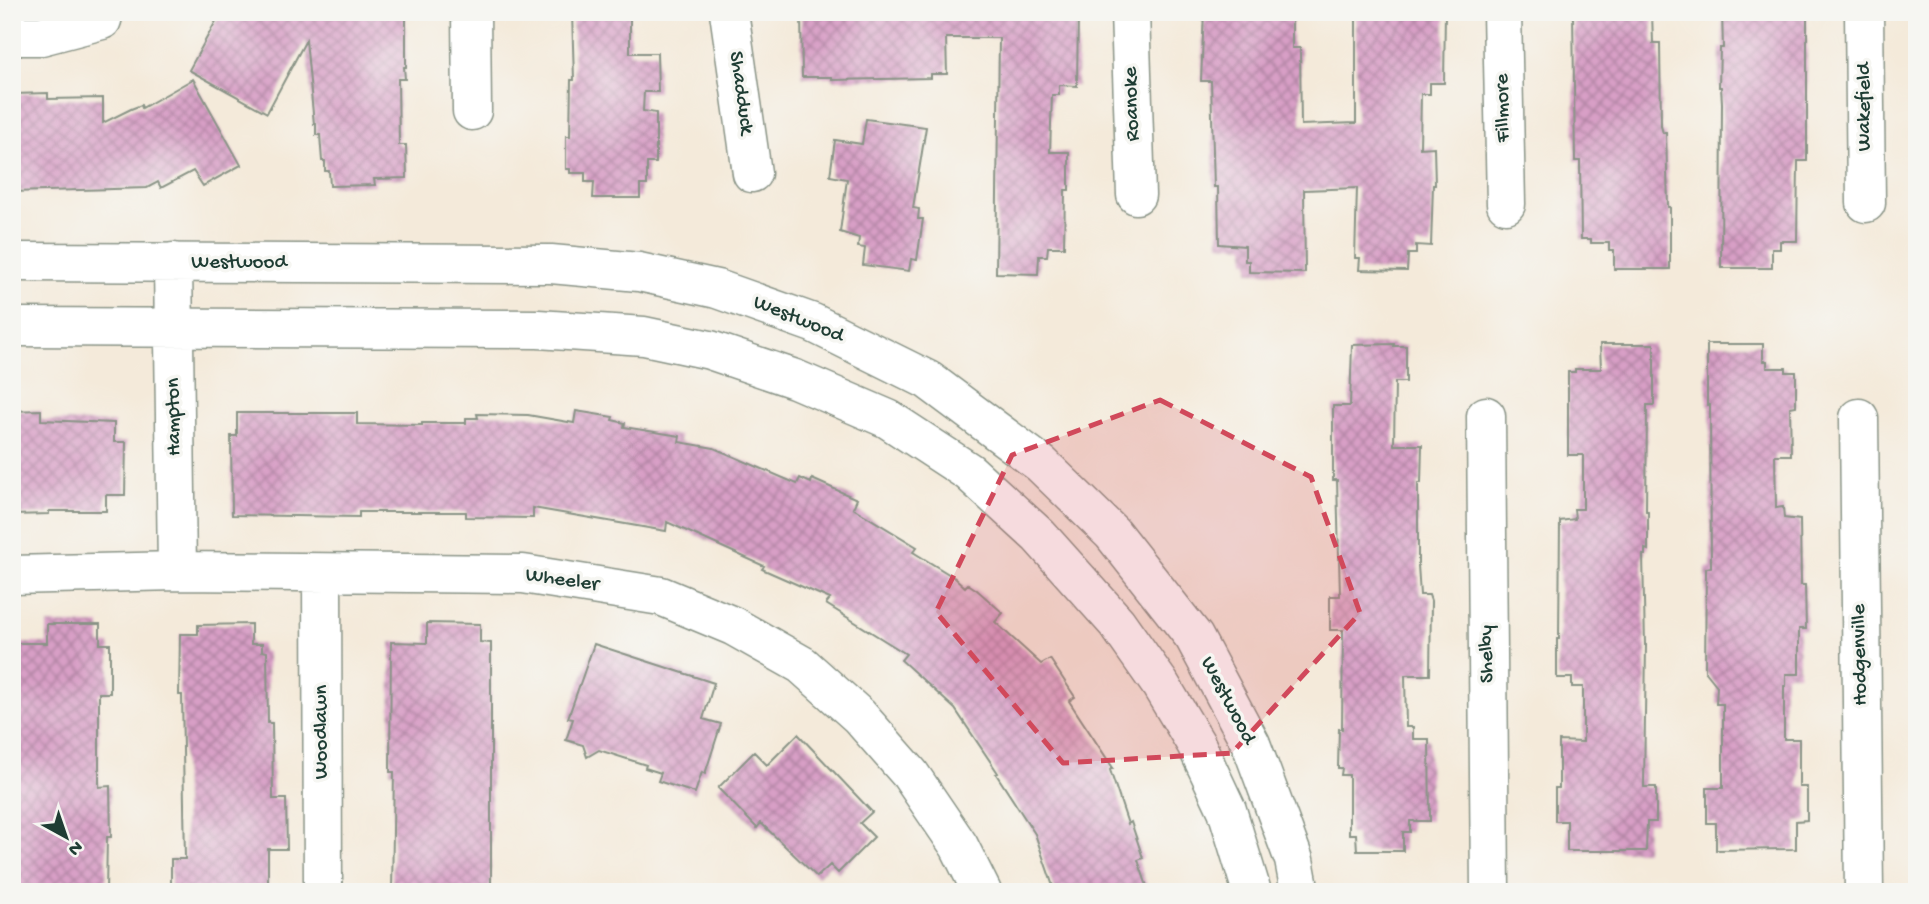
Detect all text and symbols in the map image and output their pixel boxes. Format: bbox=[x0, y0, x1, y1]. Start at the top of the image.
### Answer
street label: Shadduck bbox=[722, 50, 759, 139]
street label: Wakefield bbox=[1853, 61, 1878, 151]
street label: Roanoke bbox=[1119, 65, 1147, 142]
street label: Fillmore bbox=[1491, 72, 1517, 144]
street label: Westwood bbox=[191, 251, 288, 276]
street label: Westwood bbox=[749, 291, 848, 350]
street label: Hampton bbox=[162, 378, 188, 456]
street label: Wheeler bbox=[524, 563, 602, 599]
street label: Hodgenville bbox=[1848, 603, 1874, 706]
street label: Shelby bbox=[1475, 625, 1501, 683]
street label: Westwood bbox=[1194, 653, 1261, 750]
street label: Woodlawn bbox=[310, 685, 335, 779]
north arrow bbox=[32, 802, 102, 872]
text: N bbox=[63, 835, 87, 860]

